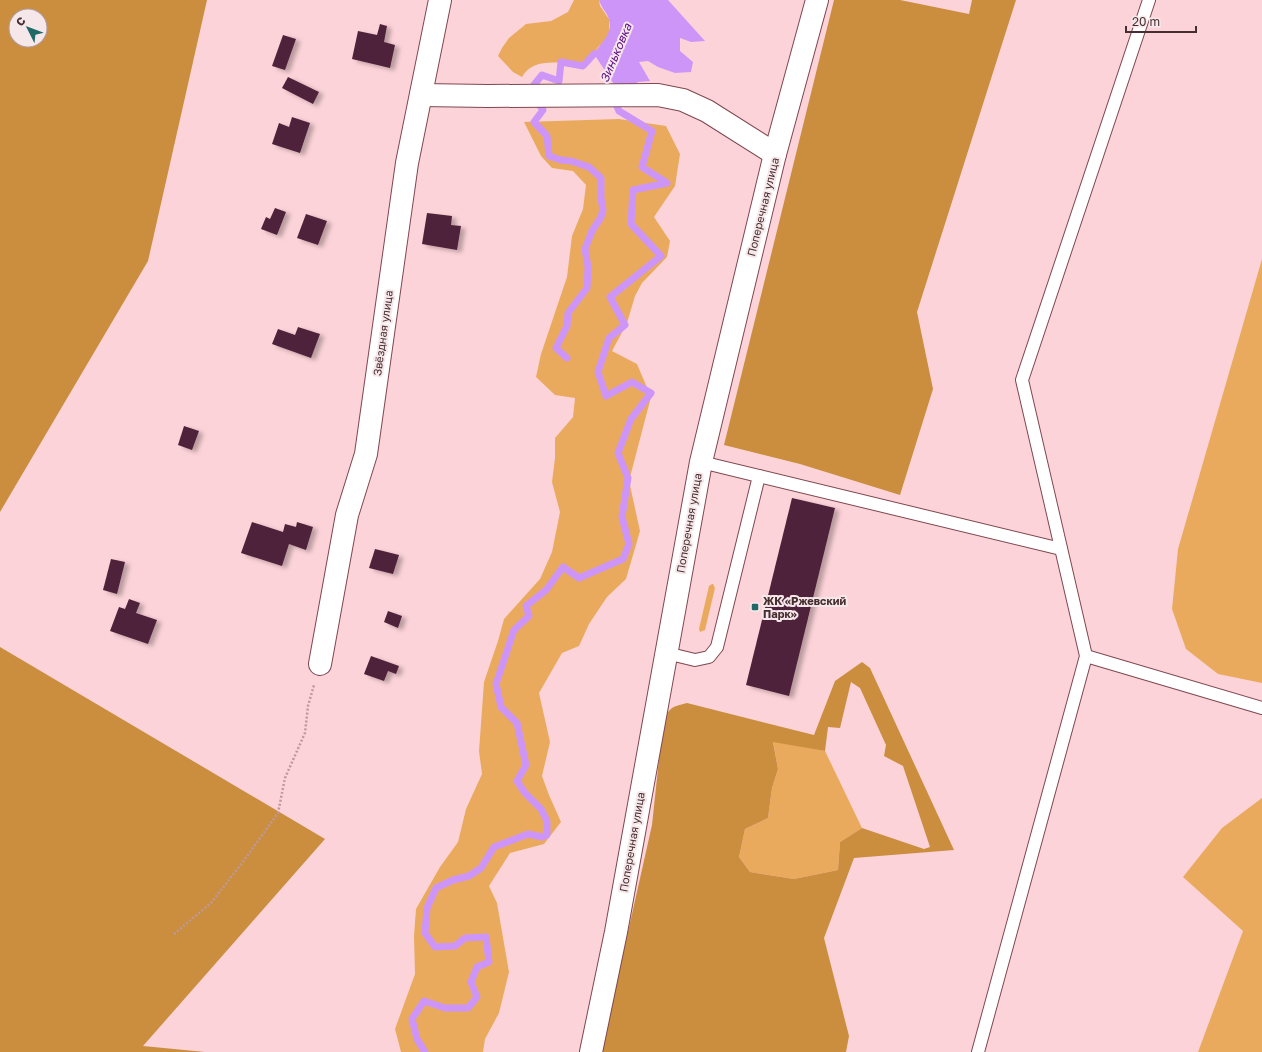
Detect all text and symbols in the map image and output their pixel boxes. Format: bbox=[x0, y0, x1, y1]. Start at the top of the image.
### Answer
north arrow bbox=[8, 8, 48, 48]
scale bar bbox=[1126, 8, 1196, 34]
text: С bbox=[13, 14, 28, 28]
text: 20 m bbox=[1132, 14, 1160, 29]
water label: Зиньковка bbox=[596, 20, 635, 85]
street label: Поперечная улица bbox=[744, 156, 781, 258]
street label: Звёздная улица bbox=[370, 289, 395, 377]
street label: Поперечная улица bbox=[673, 472, 704, 574]
place label: ЖК «Ржевский Парк» bbox=[763, 594, 847, 620]
marker: ЖК «Ржевский Парк» bbox=[750, 602, 760, 612]
street label: Поперечная улица bbox=[616, 791, 647, 893]

